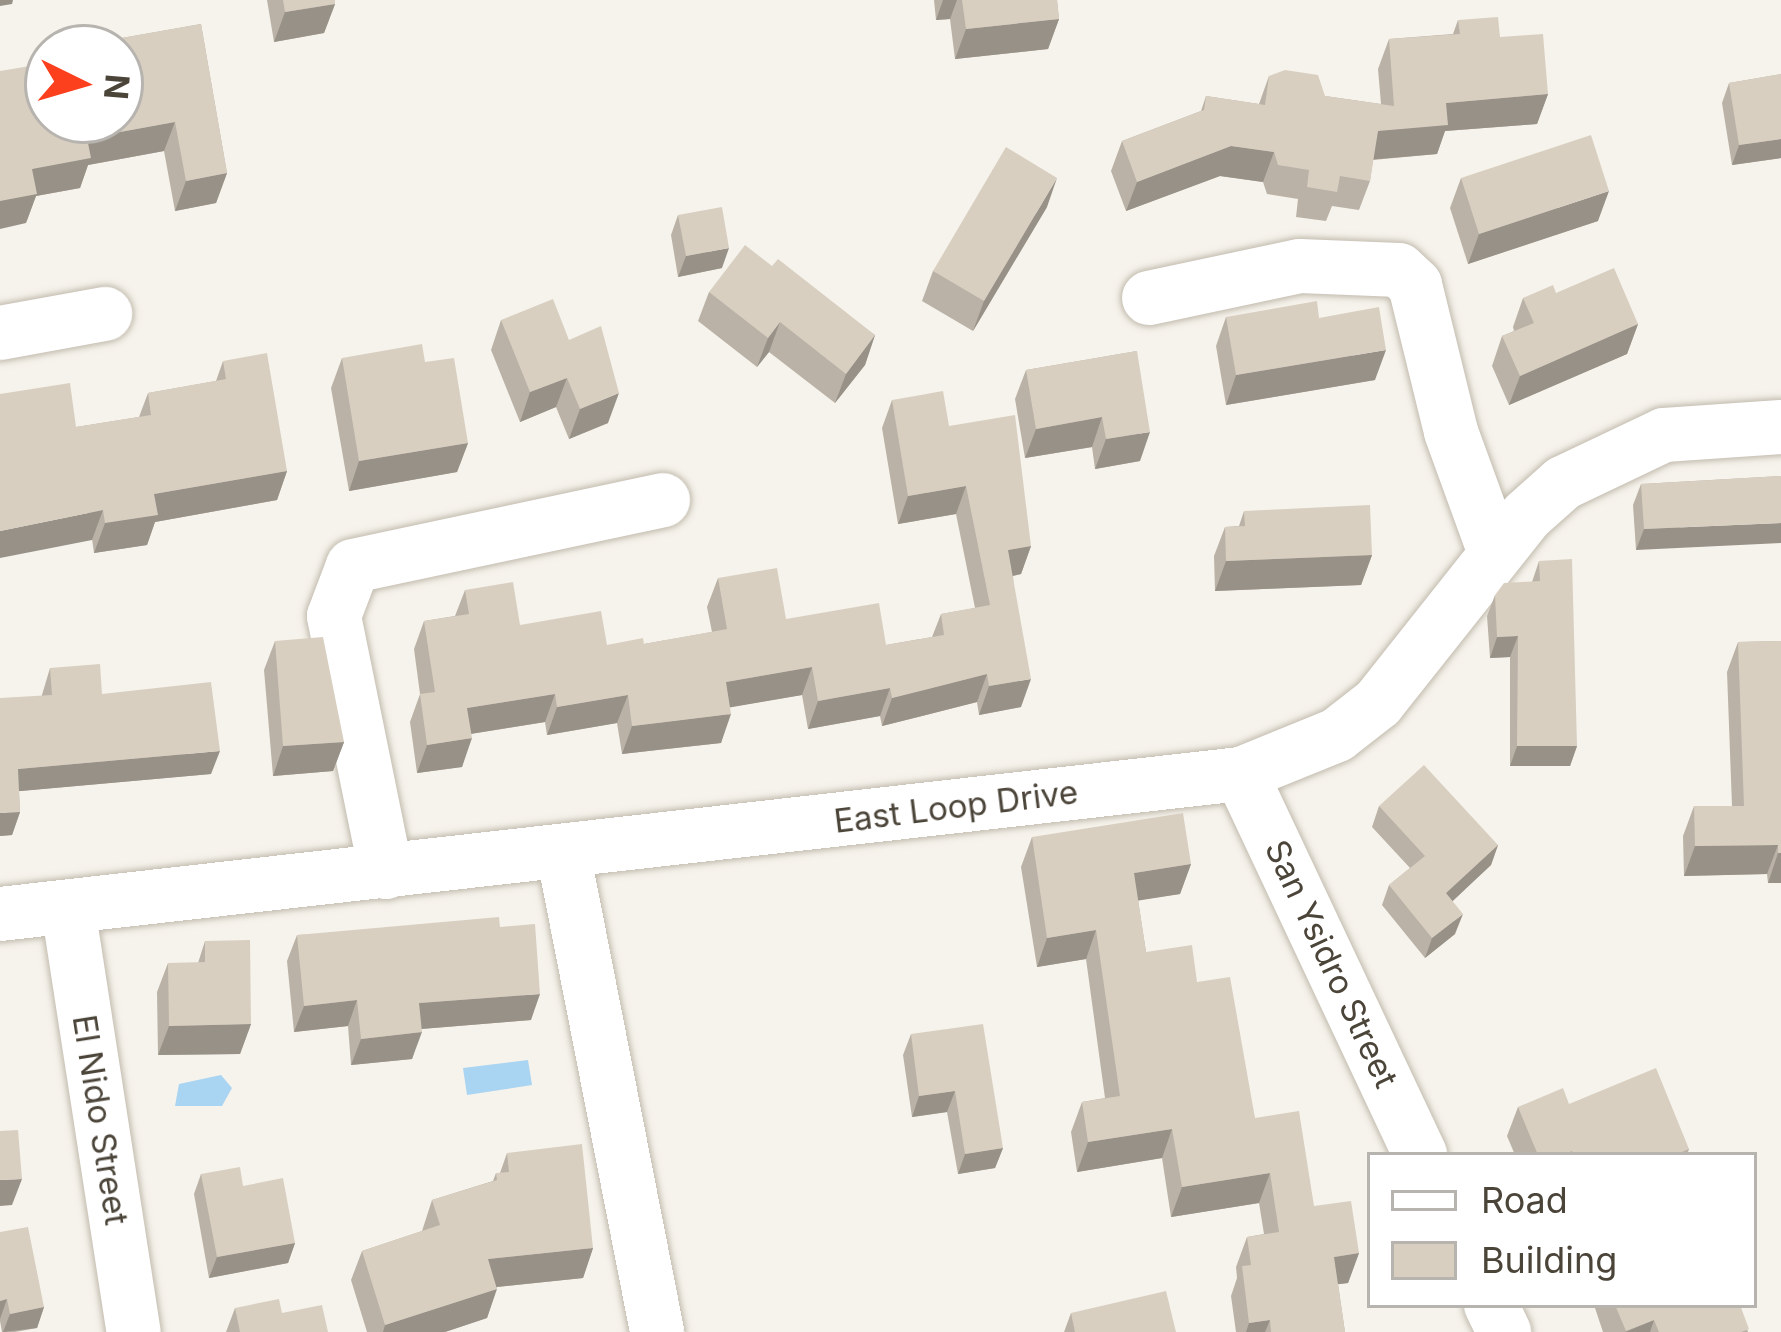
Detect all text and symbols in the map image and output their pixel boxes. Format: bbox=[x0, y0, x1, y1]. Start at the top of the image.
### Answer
north arrow bbox=[24, 24, 144, 144]
text: N bbox=[96, 73, 138, 101]
street label: East Loop Drive bbox=[832, 772, 1080, 842]
street label: San Ysidro Street bbox=[1256, 834, 1406, 1094]
street label: El Nido Street bbox=[64, 1012, 136, 1228]
legend bbox=[1367, 1152, 1757, 1308]
text: Road bbox=[1481, 1178, 1568, 1222]
text: Building bbox=[1481, 1238, 1617, 1282]

